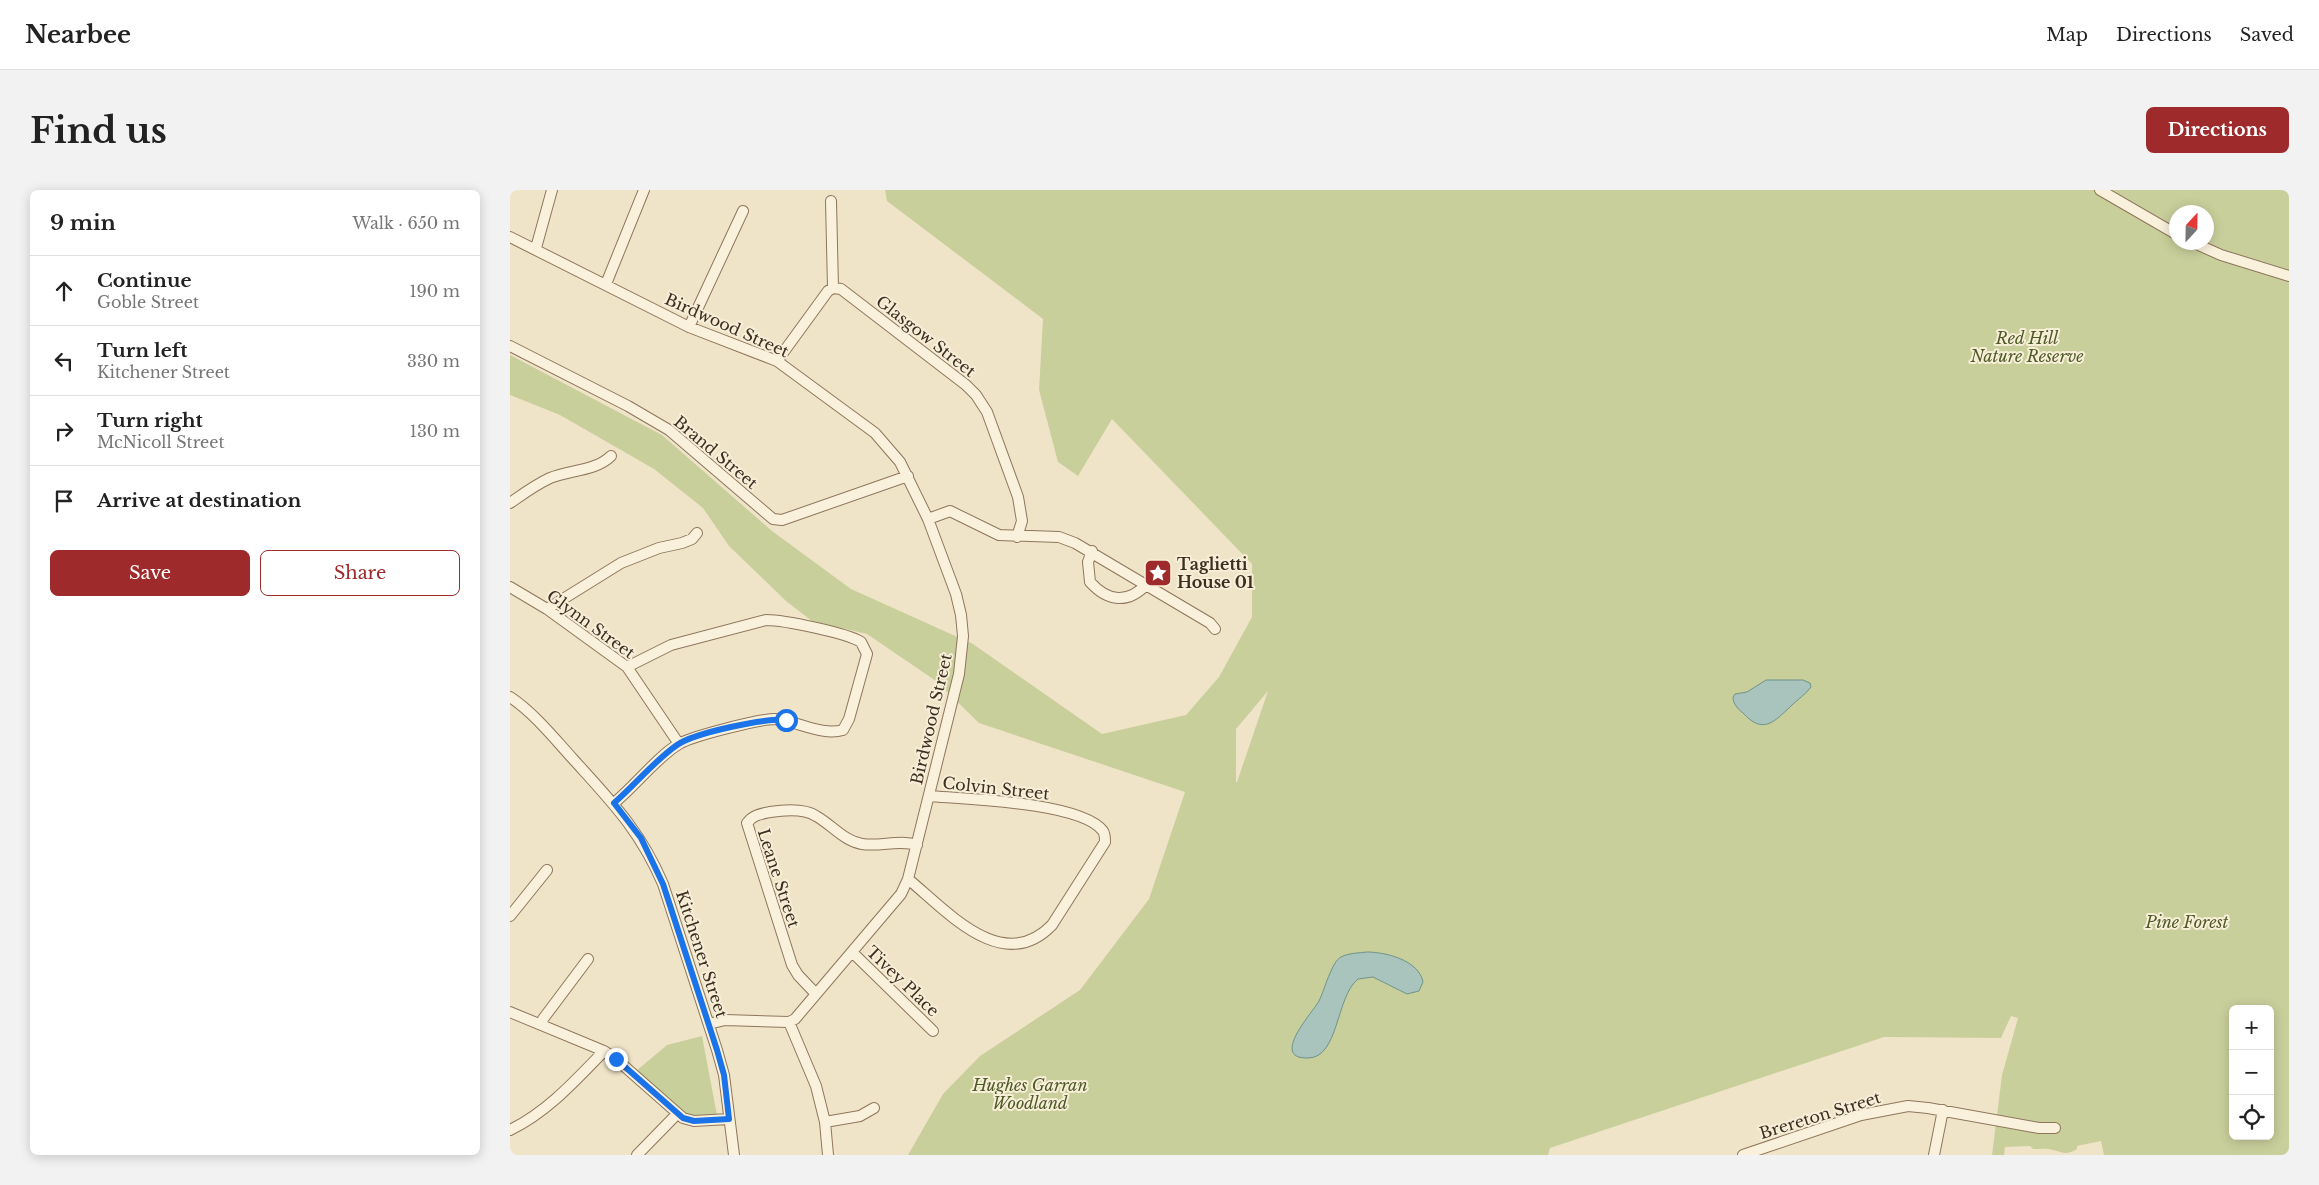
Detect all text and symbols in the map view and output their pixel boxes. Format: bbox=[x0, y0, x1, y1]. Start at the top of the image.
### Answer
text: Nearbee bbox=[25, 20, 131, 49]
text: Map bbox=[2046, 24, 2088, 46]
text: Directions bbox=[2116, 24, 2212, 46]
text: Saved bbox=[2240, 24, 2294, 46]
button: Directions bbox=[2146, 107, 2289, 153]
text: Find us bbox=[30, 109, 167, 152]
north arrow bbox=[2169, 205, 2214, 250]
text: 9 min bbox=[50, 210, 116, 236]
text: Walk · 650 m bbox=[353, 213, 460, 233]
text: Continue bbox=[97, 269, 192, 292]
icon: ahead bbox=[50, 277, 78, 305]
text: 190 m bbox=[409, 281, 460, 301]
street label: Birdwood Street bbox=[662, 289, 792, 361]
street label: Glasgow Street bbox=[872, 291, 980, 381]
text: Goble Street bbox=[97, 292, 199, 312]
park label: Red Hill Nature Reserve bbox=[1970, 328, 2084, 366]
text: Turn left bbox=[97, 339, 188, 362]
icon: left bbox=[50, 347, 78, 375]
text: 330 m bbox=[407, 351, 460, 371]
text: Kitchener Street bbox=[97, 362, 230, 382]
text: Turn right bbox=[97, 409, 203, 432]
street label: Brand Street bbox=[670, 411, 762, 493]
icon: right bbox=[50, 417, 78, 445]
text: 130 m bbox=[410, 421, 460, 441]
text: McNicoll Street bbox=[97, 432, 224, 452]
icon: arrive bbox=[50, 487, 78, 515]
text: Arrive at destination bbox=[97, 489, 301, 512]
button: Save bbox=[50, 550, 250, 596]
button: Share bbox=[260, 550, 460, 596]
place label: Taglietti House 01 bbox=[1177, 554, 1254, 592]
place icon: Taglietti House 01 bbox=[1143, 558, 1173, 588]
street label: Glynn Street bbox=[543, 585, 639, 663]
street label: Birdwood Street bbox=[906, 652, 956, 786]
route start bbox=[775, 709, 798, 732]
street label: Colvin Street bbox=[942, 772, 1050, 804]
street label: Leane Street bbox=[754, 826, 804, 930]
street label: Kitchener Street bbox=[672, 888, 732, 1020]
park label: Pine Forest bbox=[2145, 912, 2229, 932]
street label: Tivey Place bbox=[863, 941, 943, 1021]
map controls bbox=[2229, 1005, 2274, 1140]
button: + bbox=[2229, 1005, 2274, 1050]
route end bbox=[605, 1048, 628, 1071]
button: − bbox=[2229, 1050, 2274, 1095]
park label: Hughes Garran Woodland bbox=[972, 1075, 1087, 1113]
street label: Brereton Street bbox=[1757, 1087, 1883, 1143]
button: locate bbox=[2229, 1095, 2274, 1140]

